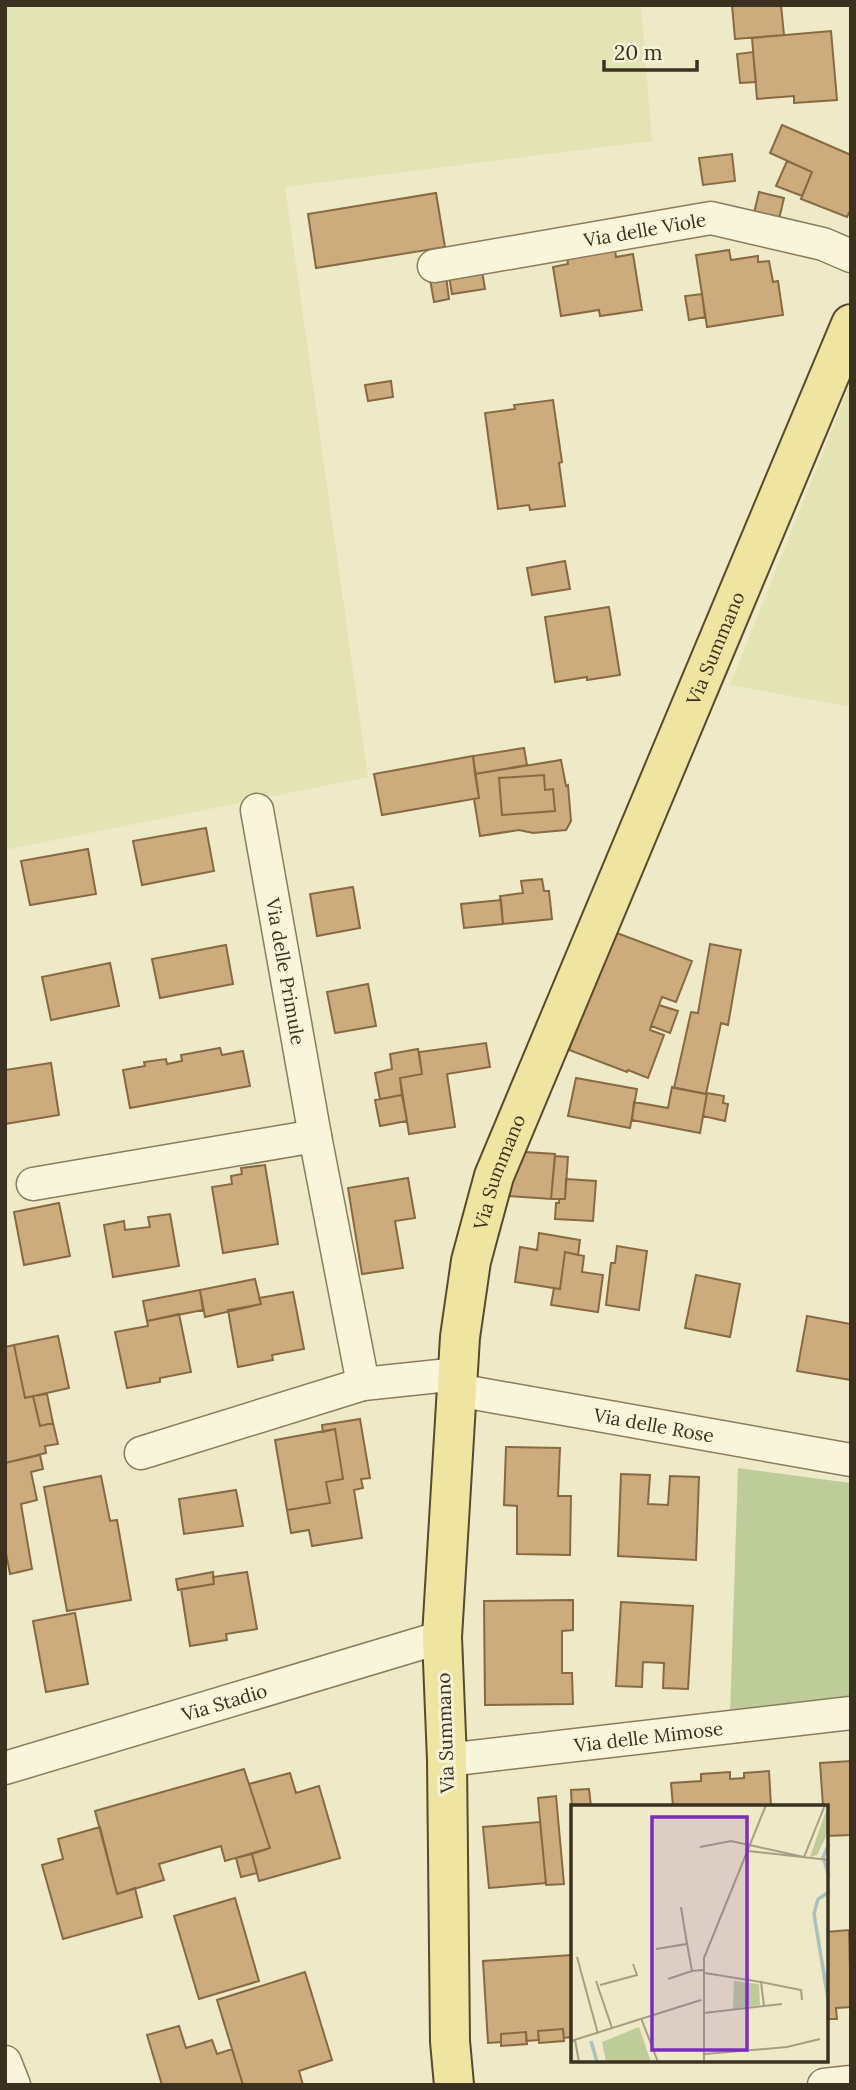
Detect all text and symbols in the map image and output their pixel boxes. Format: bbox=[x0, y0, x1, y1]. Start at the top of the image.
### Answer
scale bar bbox=[604, 28, 697, 72]
text: 20 m bbox=[614, 39, 663, 66]
street label: Via delle Viole bbox=[581, 207, 708, 252]
street label: Via Summano bbox=[680, 588, 750, 709]
street label: Via delle Primule bbox=[261, 895, 311, 1047]
street label: Via Summano bbox=[468, 1111, 530, 1233]
street label: Via delle Rose bbox=[591, 1402, 716, 1447]
street label: Via Summano bbox=[431, 1672, 459, 1795]
street label: Via Stadio bbox=[178, 1678, 270, 1727]
street label: Via delle Mimose bbox=[572, 1716, 724, 1757]
inset map bbox=[571, 1805, 828, 2062]

